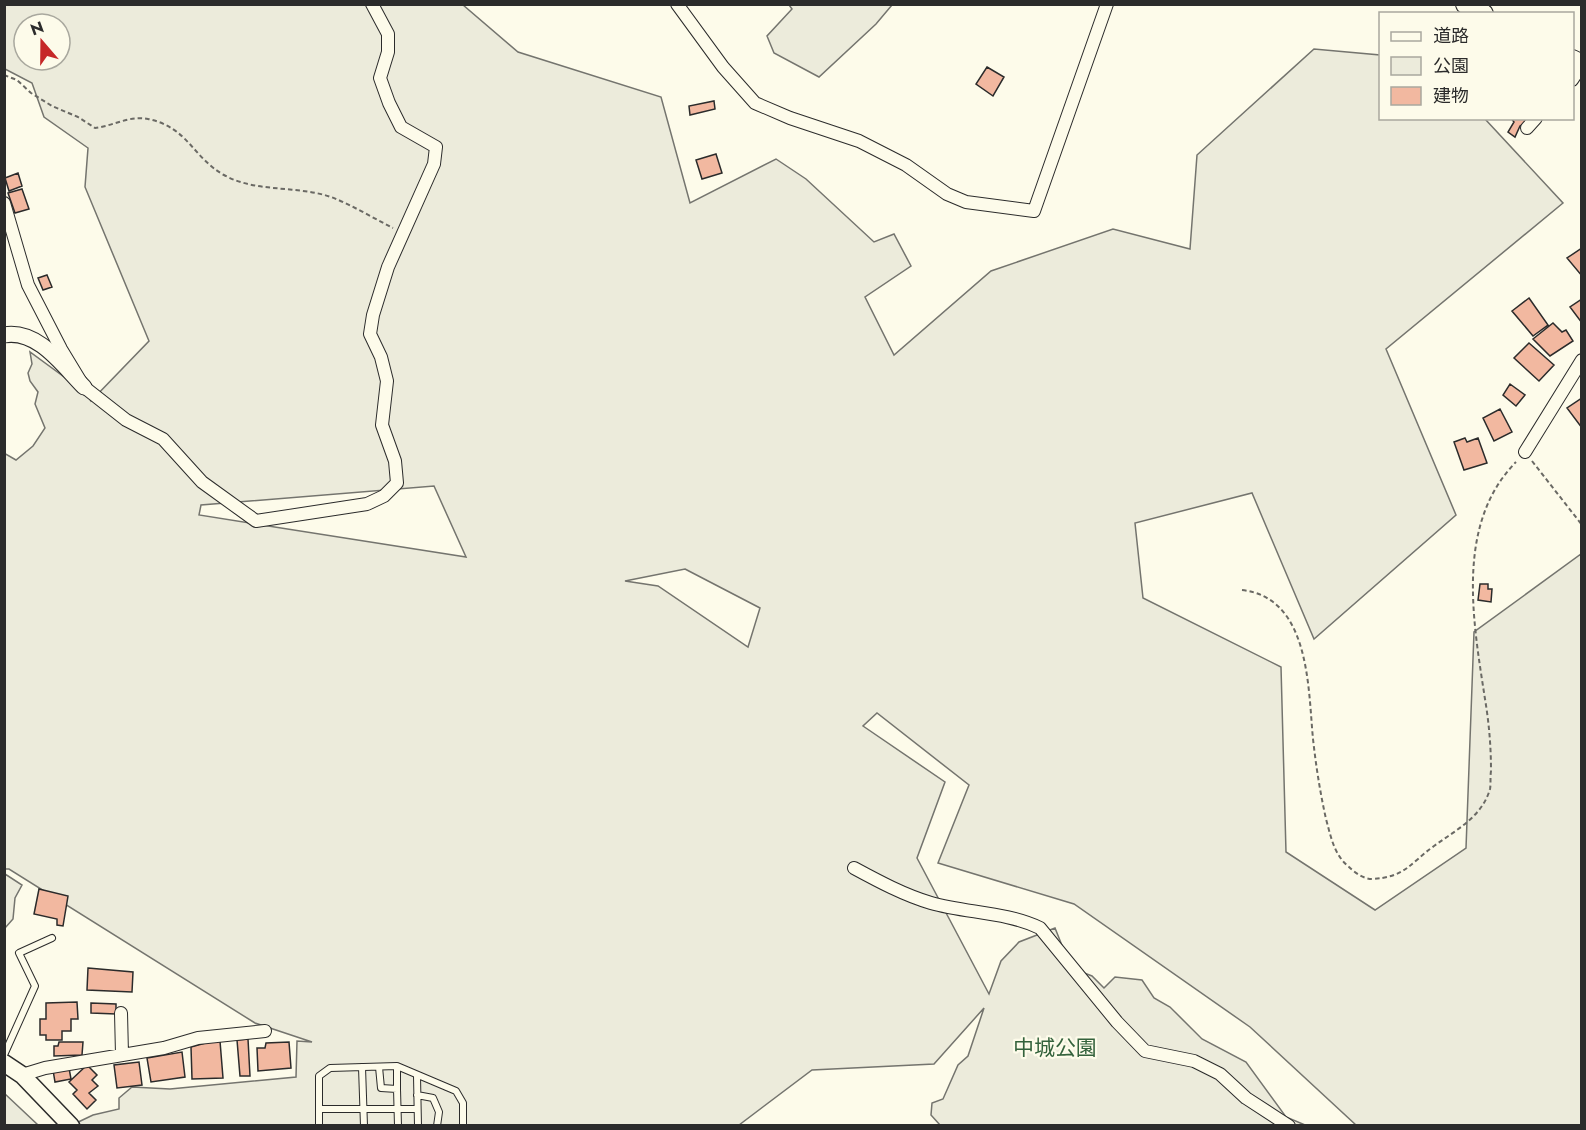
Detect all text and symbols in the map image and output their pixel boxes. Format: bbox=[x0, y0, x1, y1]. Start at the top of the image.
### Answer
north arrow bbox=[12, 12, 72, 72]
legend bbox=[1379, 12, 1574, 120]
text: N bbox=[27, 15, 47, 41]
text: 道路 bbox=[1433, 23, 1469, 49]
text: 公園 bbox=[1433, 53, 1469, 79]
text: 建物 bbox=[1433, 83, 1469, 109]
park label: 中城公園 bbox=[1013, 1033, 1097, 1063]

